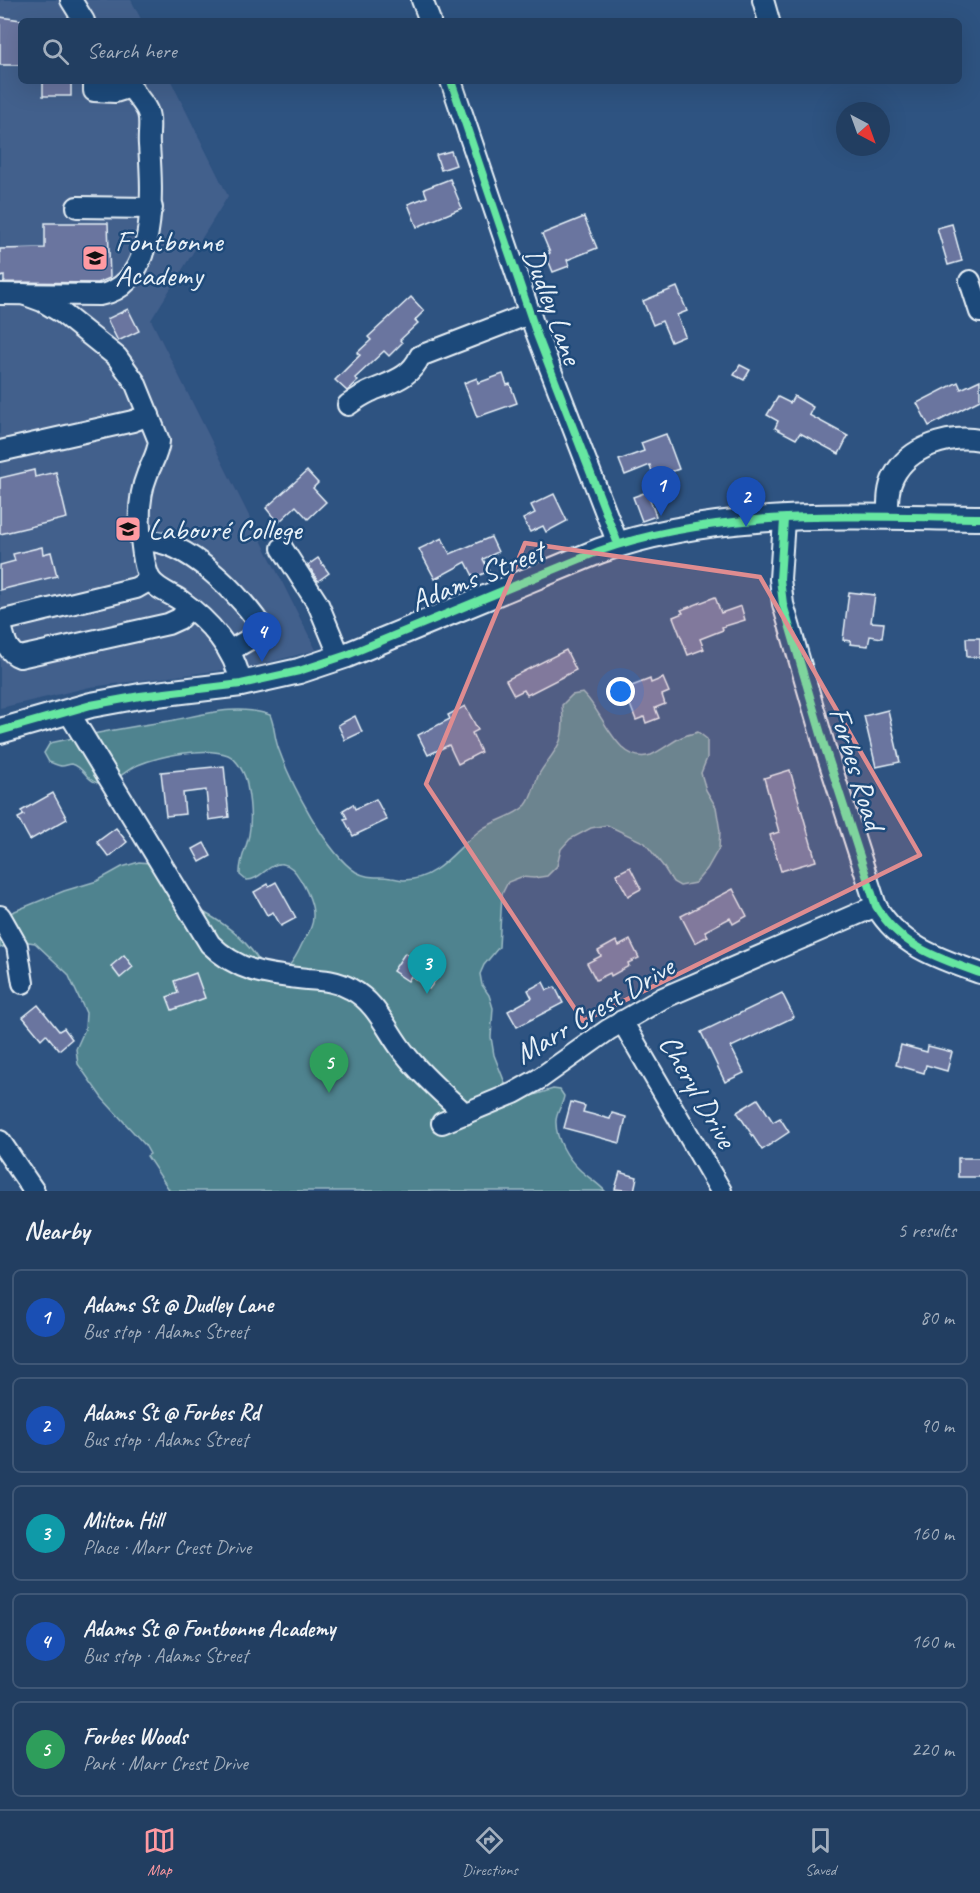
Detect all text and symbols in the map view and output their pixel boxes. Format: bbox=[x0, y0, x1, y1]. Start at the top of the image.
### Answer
search box bbox=[18, 18, 962, 84]
icon: search bbox=[39, 35, 72, 68]
text: Search here bbox=[87, 37, 177, 65]
north arrow bbox=[836, 102, 890, 156]
place label: Fontbonne Academy bbox=[115, 222, 225, 294]
school or university icon: Fontbonne Academy bbox=[80, 243, 110, 273]
street label: Dudley Lane bbox=[514, 243, 592, 371]
pin: 1 bbox=[642, 466, 680, 516]
pin: 2 bbox=[726, 478, 766, 527]
place label: Labouré College bbox=[148, 510, 304, 548]
school or university icon: Labouré College bbox=[113, 514, 143, 544]
street label: Adams Street bbox=[404, 530, 553, 620]
pin: 4 bbox=[242, 612, 282, 662]
your location bbox=[606, 677, 635, 706]
street label: Forbes Road bbox=[820, 702, 895, 838]
pin: 3 bbox=[408, 944, 446, 994]
street label: Marr Crest Drive bbox=[507, 946, 683, 1072]
street label: Cheryl Drive bbox=[650, 1028, 747, 1156]
pin: 5 bbox=[310, 1044, 348, 1093]
text: Nearby bbox=[24, 1214, 89, 1247]
text: 5 results bbox=[897, 1218, 956, 1243]
text: Adams St @ Dudley Lane bbox=[83, 1291, 273, 1319]
text: 1 bbox=[41, 1305, 50, 1330]
text: 80 m bbox=[920, 1305, 954, 1330]
text: Bus stop · Adams Street bbox=[83, 1319, 248, 1344]
text: Adams St @ Forbes Rd bbox=[83, 1399, 259, 1427]
text: 2 bbox=[41, 1413, 50, 1438]
text: 90 m bbox=[920, 1413, 954, 1438]
text: Bus stop · Adams Street bbox=[83, 1427, 248, 1452]
text: Milton Hill bbox=[83, 1507, 163, 1535]
text: 3 bbox=[41, 1521, 50, 1546]
text: 160 m bbox=[911, 1521, 954, 1546]
text: Place · Marr Crest Drive bbox=[83, 1535, 251, 1560]
text: Adams St @ Fontbonne Academy bbox=[83, 1615, 335, 1643]
text: 4 bbox=[41, 1629, 50, 1654]
text: 160 m bbox=[911, 1629, 954, 1654]
text: Bus stop · Adams Street bbox=[83, 1643, 248, 1668]
text: Forbes Woods bbox=[83, 1723, 187, 1751]
text: 5 bbox=[41, 1737, 50, 1762]
text: 220 m bbox=[911, 1737, 954, 1762]
text: Park · Marr Crest Drive bbox=[83, 1751, 248, 1776]
tab: Map bbox=[143, 1824, 176, 1880]
tab: Directions bbox=[462, 1824, 518, 1880]
tab: Saved bbox=[804, 1824, 837, 1880]

